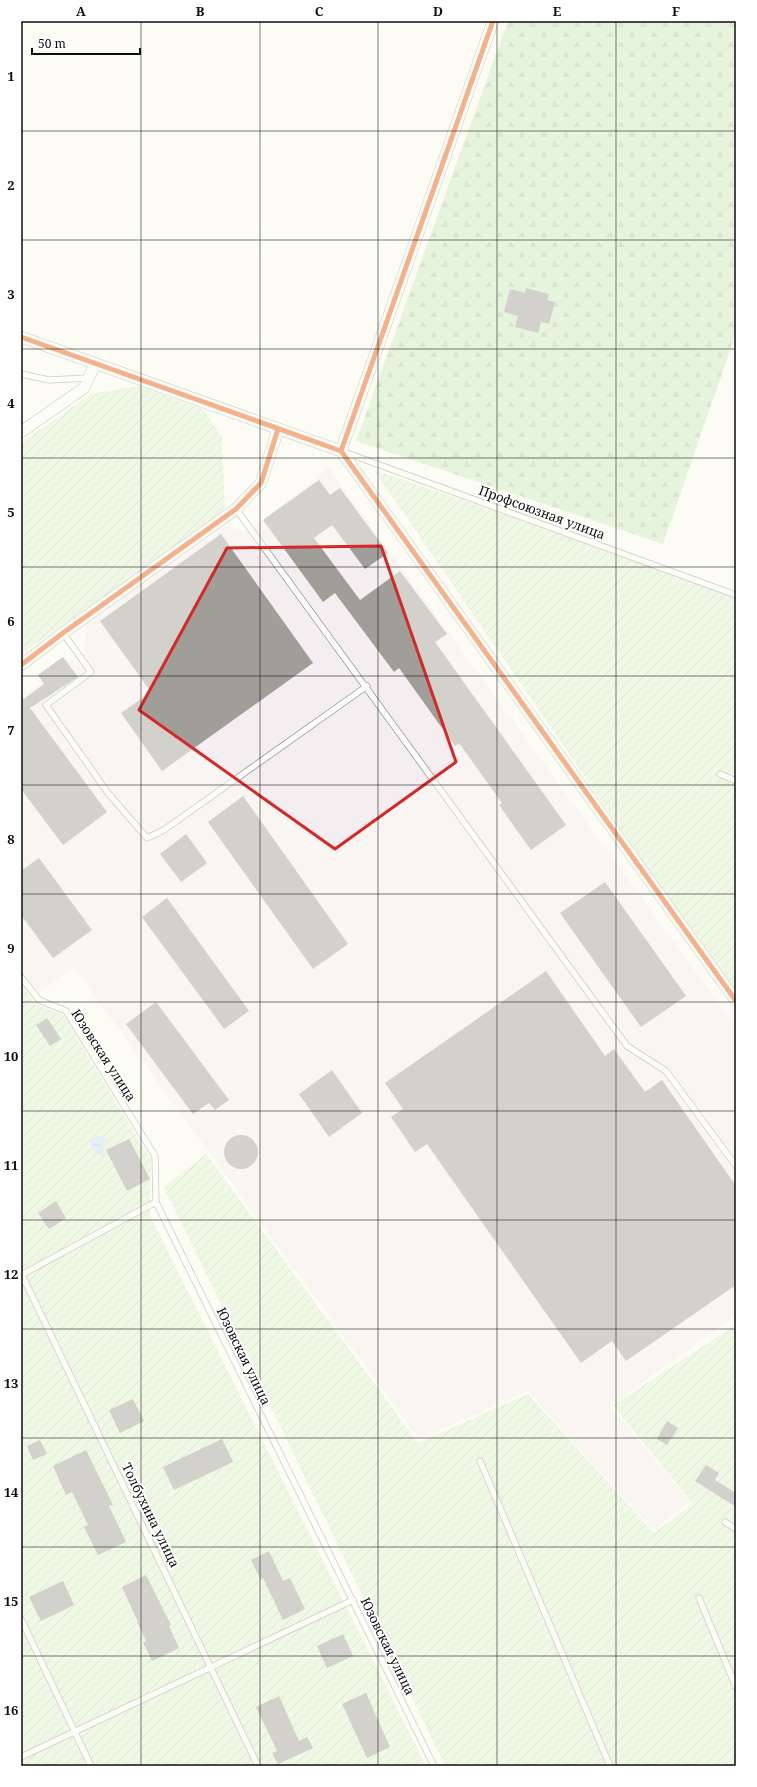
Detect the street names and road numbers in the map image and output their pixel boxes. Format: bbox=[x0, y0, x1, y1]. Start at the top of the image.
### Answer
street label: Профсоюзная улица bbox=[476, 481, 608, 543]
street label: Юзовская улица bbox=[67, 1005, 141, 1105]
street label: Юзовская улица bbox=[213, 1304, 275, 1408]
street label: Толбухина улица bbox=[118, 1460, 184, 1570]
street label: Юзовская улица bbox=[357, 1594, 419, 1698]

